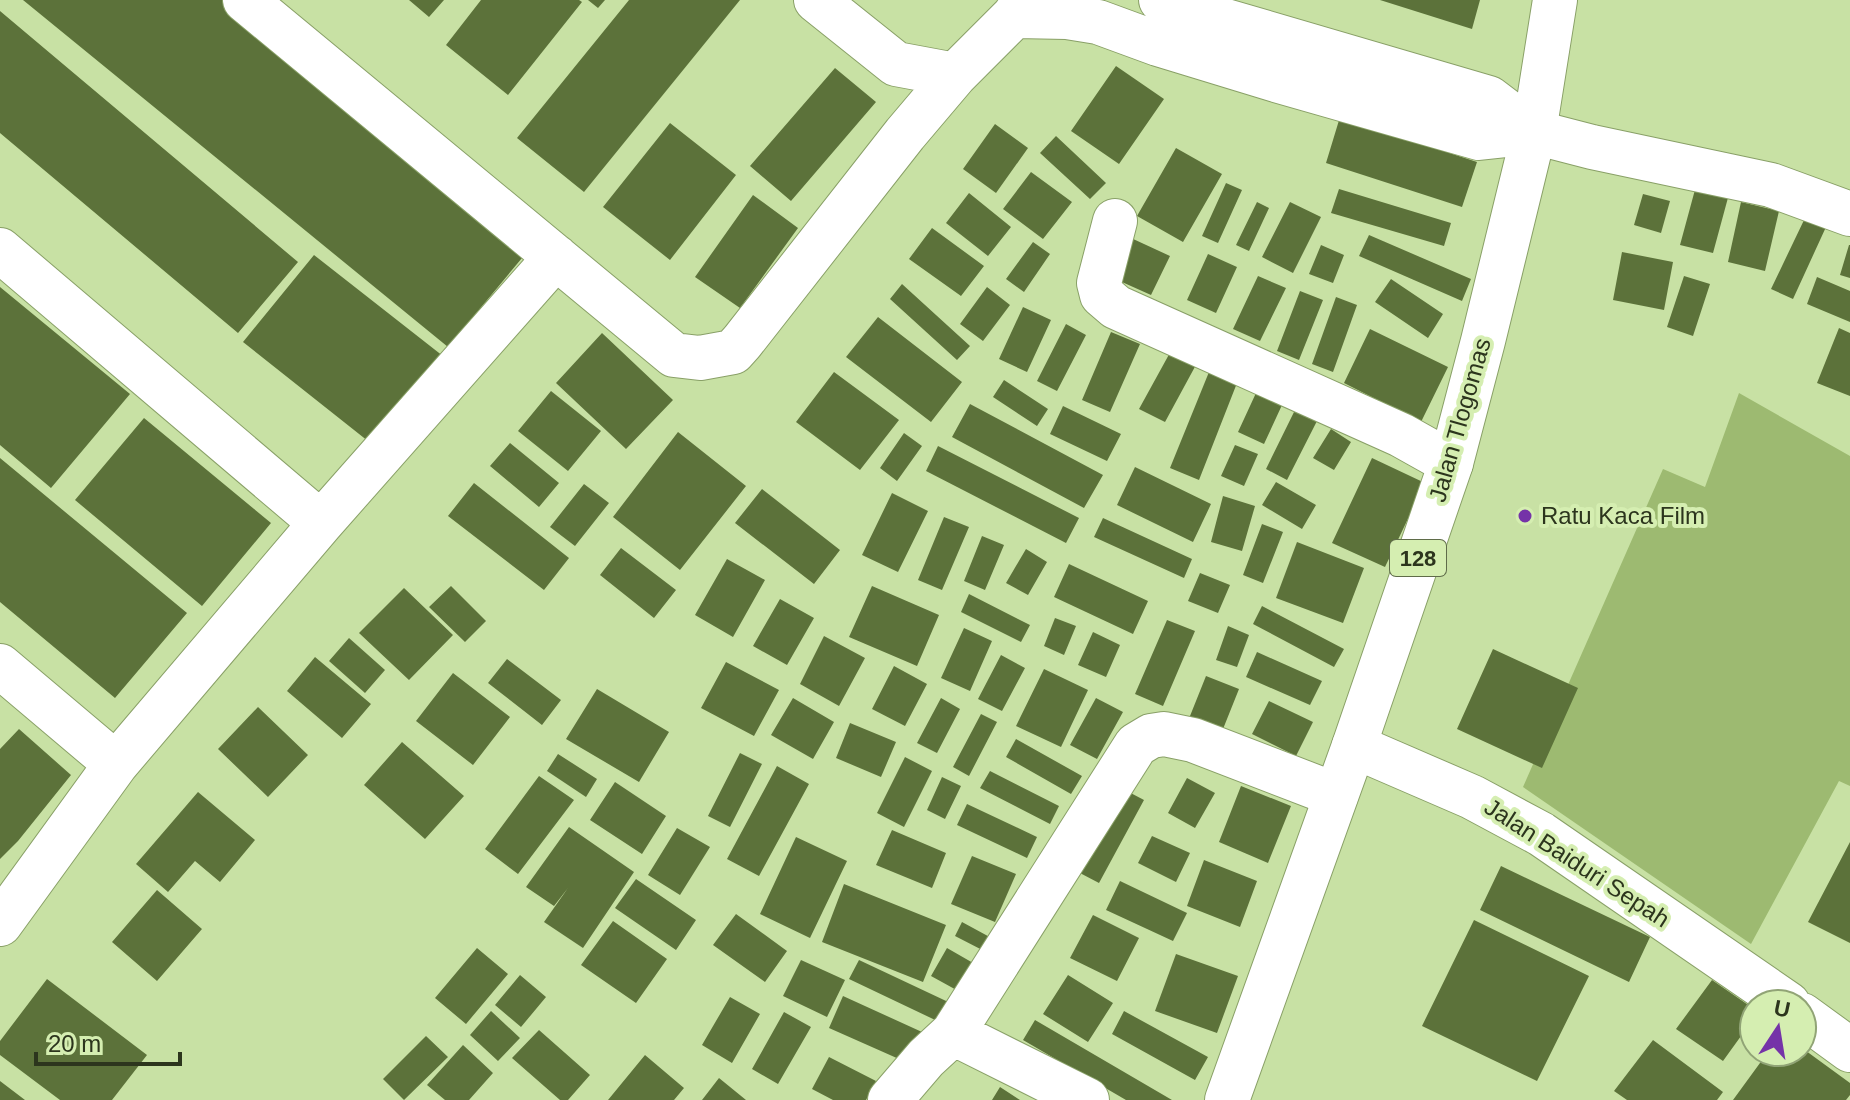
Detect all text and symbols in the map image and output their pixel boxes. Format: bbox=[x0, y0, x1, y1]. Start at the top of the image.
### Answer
street label: Jalan Tlogomas bbox=[1423, 335, 1496, 505]
place label: Ratu Kaca Film bbox=[1541, 502, 1705, 529]
marker: Ratu Kaca Film bbox=[1516, 507, 1534, 525]
road number: 128 bbox=[1390, 540, 1446, 576]
street label: Jalan Baiduri Sepah bbox=[1480, 793, 1675, 932]
north arrow bbox=[1738, 988, 1818, 1068]
text: U bbox=[1772, 995, 1792, 1023]
scale bar bbox=[36, 1016, 180, 1066]
text: 20 m bbox=[48, 1030, 101, 1057]

